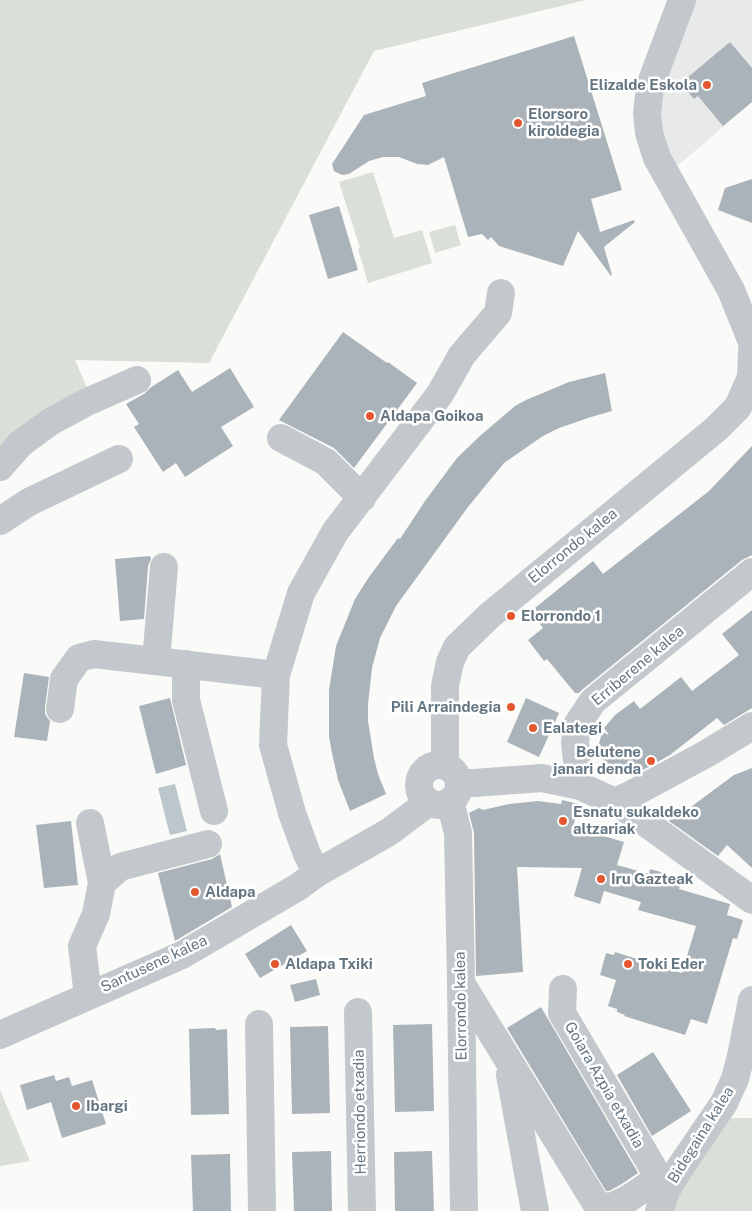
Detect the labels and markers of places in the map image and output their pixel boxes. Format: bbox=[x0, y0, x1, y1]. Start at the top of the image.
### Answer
place label: Elizalde Eskola bbox=[589, 76, 697, 94]
marker: Elizalde Eskola bbox=[701, 79, 713, 91]
place label: Elorsoro kiroldegia bbox=[528, 105, 600, 140]
marker: Elorsoro kiroldegia bbox=[512, 117, 524, 129]
place label: Aldapa Goikoa bbox=[380, 407, 483, 425]
marker: Aldapa Goikoa bbox=[364, 410, 376, 422]
place label: Elorrondo 1 bbox=[521, 607, 601, 625]
marker: Elorrondo 1 bbox=[505, 610, 517, 622]
place label: Pili Arraindegia bbox=[391, 698, 501, 716]
marker: Pili Arraindegia bbox=[505, 701, 517, 713]
place label: Ealategi bbox=[543, 719, 602, 737]
marker: Ealategi bbox=[527, 722, 539, 734]
place label: Belutene janari denda bbox=[553, 743, 641, 778]
marker: Belutene janari denda bbox=[645, 755, 657, 767]
place label: Esnatu sukaldeko altzariak bbox=[573, 803, 699, 838]
marker: Esnatu sukaldeko altzariak bbox=[557, 815, 569, 827]
place label: Iru Gazteak bbox=[611, 870, 693, 888]
marker: Iru Gazteak bbox=[595, 873, 607, 885]
place label: Aldapa bbox=[205, 883, 256, 901]
marker: Aldapa bbox=[189, 886, 201, 898]
place label: Aldapa Txiki bbox=[285, 955, 373, 973]
place label: Toki Eder bbox=[638, 955, 704, 973]
marker: Aldapa Txiki bbox=[269, 958, 281, 970]
marker: Toki Eder bbox=[622, 958, 634, 970]
place label: Ibargi bbox=[86, 1097, 128, 1115]
marker: Ibargi bbox=[70, 1100, 82, 1112]

